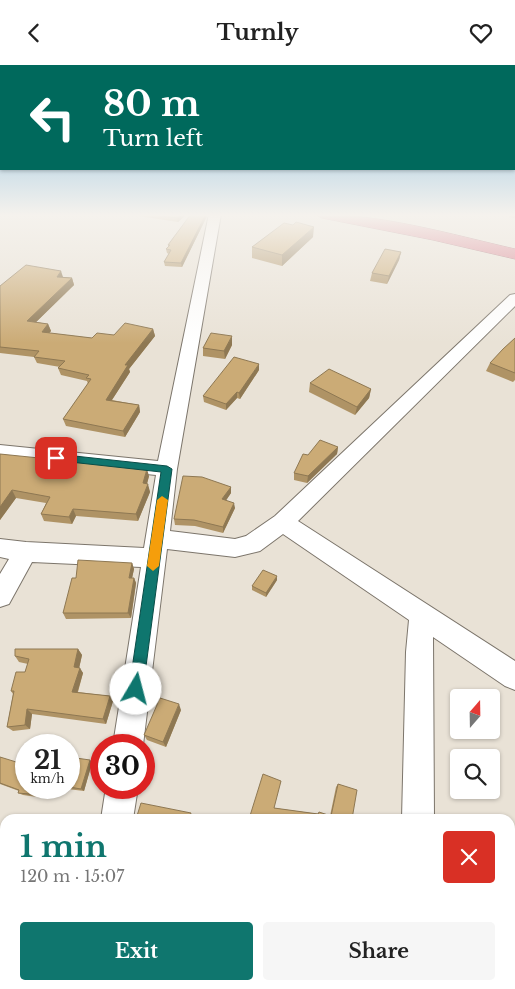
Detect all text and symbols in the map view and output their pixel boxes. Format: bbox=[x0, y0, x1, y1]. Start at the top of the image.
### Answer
icon: back bbox=[20, 19, 48, 47]
text: Turnly bbox=[217, 19, 298, 46]
icon: heart bbox=[467, 19, 495, 47]
text: 80 m bbox=[103, 82, 200, 125]
icon: left bbox=[20, 85, 85, 150]
text: Turn left bbox=[103, 125, 203, 152]
pin bbox=[35, 437, 77, 479]
icon: arrive bbox=[42, 444, 70, 472]
position arrow bbox=[109, 662, 161, 714]
north arrow bbox=[450, 689, 500, 739]
map controls bbox=[450, 689, 500, 799]
speed limit sign: 30 bbox=[90, 734, 155, 799]
text: 21 bbox=[34, 745, 61, 776]
button: search bbox=[450, 749, 500, 799]
text: km/h bbox=[30, 771, 65, 786]
text: 1 min bbox=[20, 828, 107, 865]
button: close bbox=[443, 831, 495, 883]
text: 120 m · 15:07 bbox=[20, 866, 124, 886]
button: Exit bbox=[20, 922, 253, 980]
button: Share bbox=[263, 922, 495, 980]

